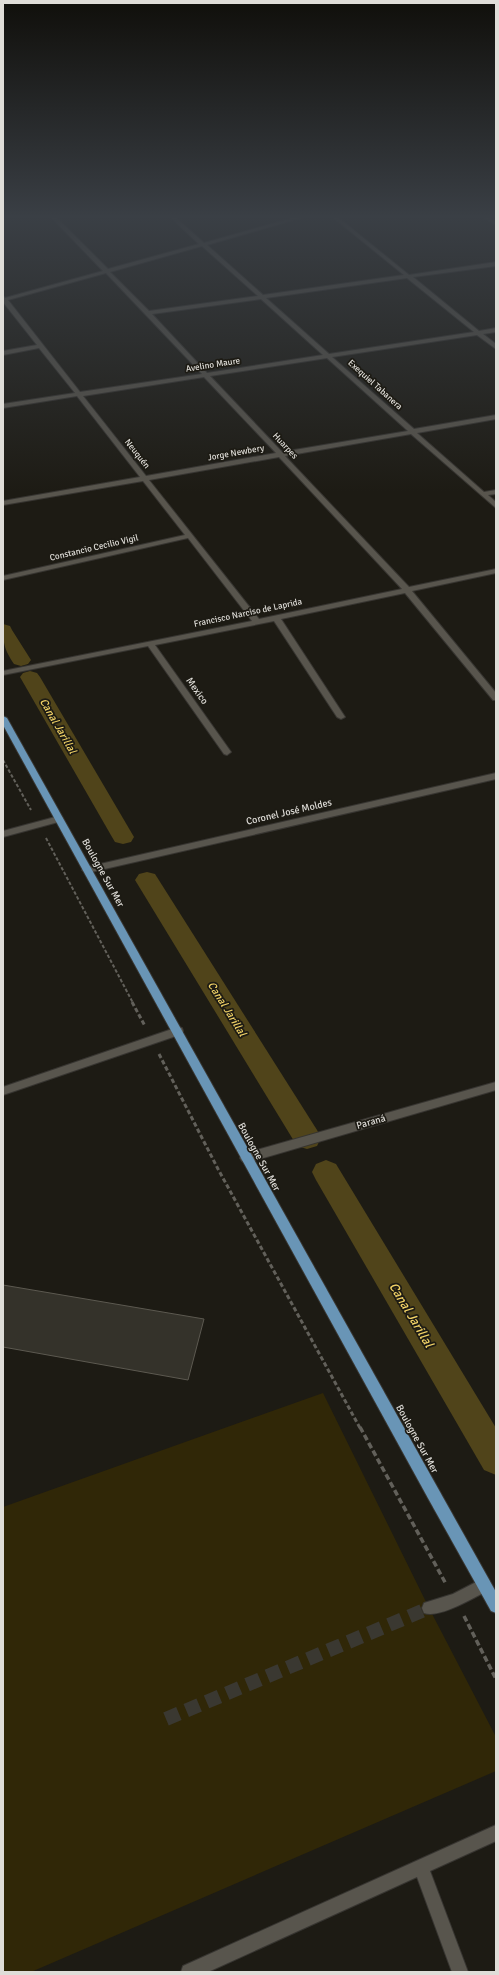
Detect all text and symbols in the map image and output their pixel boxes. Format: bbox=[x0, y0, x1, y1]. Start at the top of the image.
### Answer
street label: Avelino Maure bbox=[185, 355, 241, 375]
street label: Exequiel Tabanera bbox=[345, 358, 405, 413]
street label: Huarpes bbox=[270, 431, 300, 462]
street label: Neuquén bbox=[122, 437, 152, 471]
street label: Jorge Newbery bbox=[207, 442, 266, 463]
street label: Constancio Cecilio Vigil bbox=[49, 532, 140, 564]
street label: Francisco Narciso de Laprida bbox=[193, 596, 304, 630]
street label: Mexico bbox=[183, 675, 211, 707]
water label: Canal Jarillal bbox=[37, 696, 80, 757]
street label: Coronel José Moldes bbox=[245, 796, 334, 828]
street label: Boulogne Sur Mer bbox=[79, 837, 127, 910]
water label: Canal Jarillal bbox=[205, 979, 249, 1039]
street label: Paraná bbox=[355, 1112, 387, 1132]
street label: Boulogne Sur Mer bbox=[235, 1121, 283, 1194]
water label: Canal Jarillal bbox=[385, 1279, 437, 1352]
street label: Boulogne Sur Mer bbox=[393, 1403, 441, 1476]

